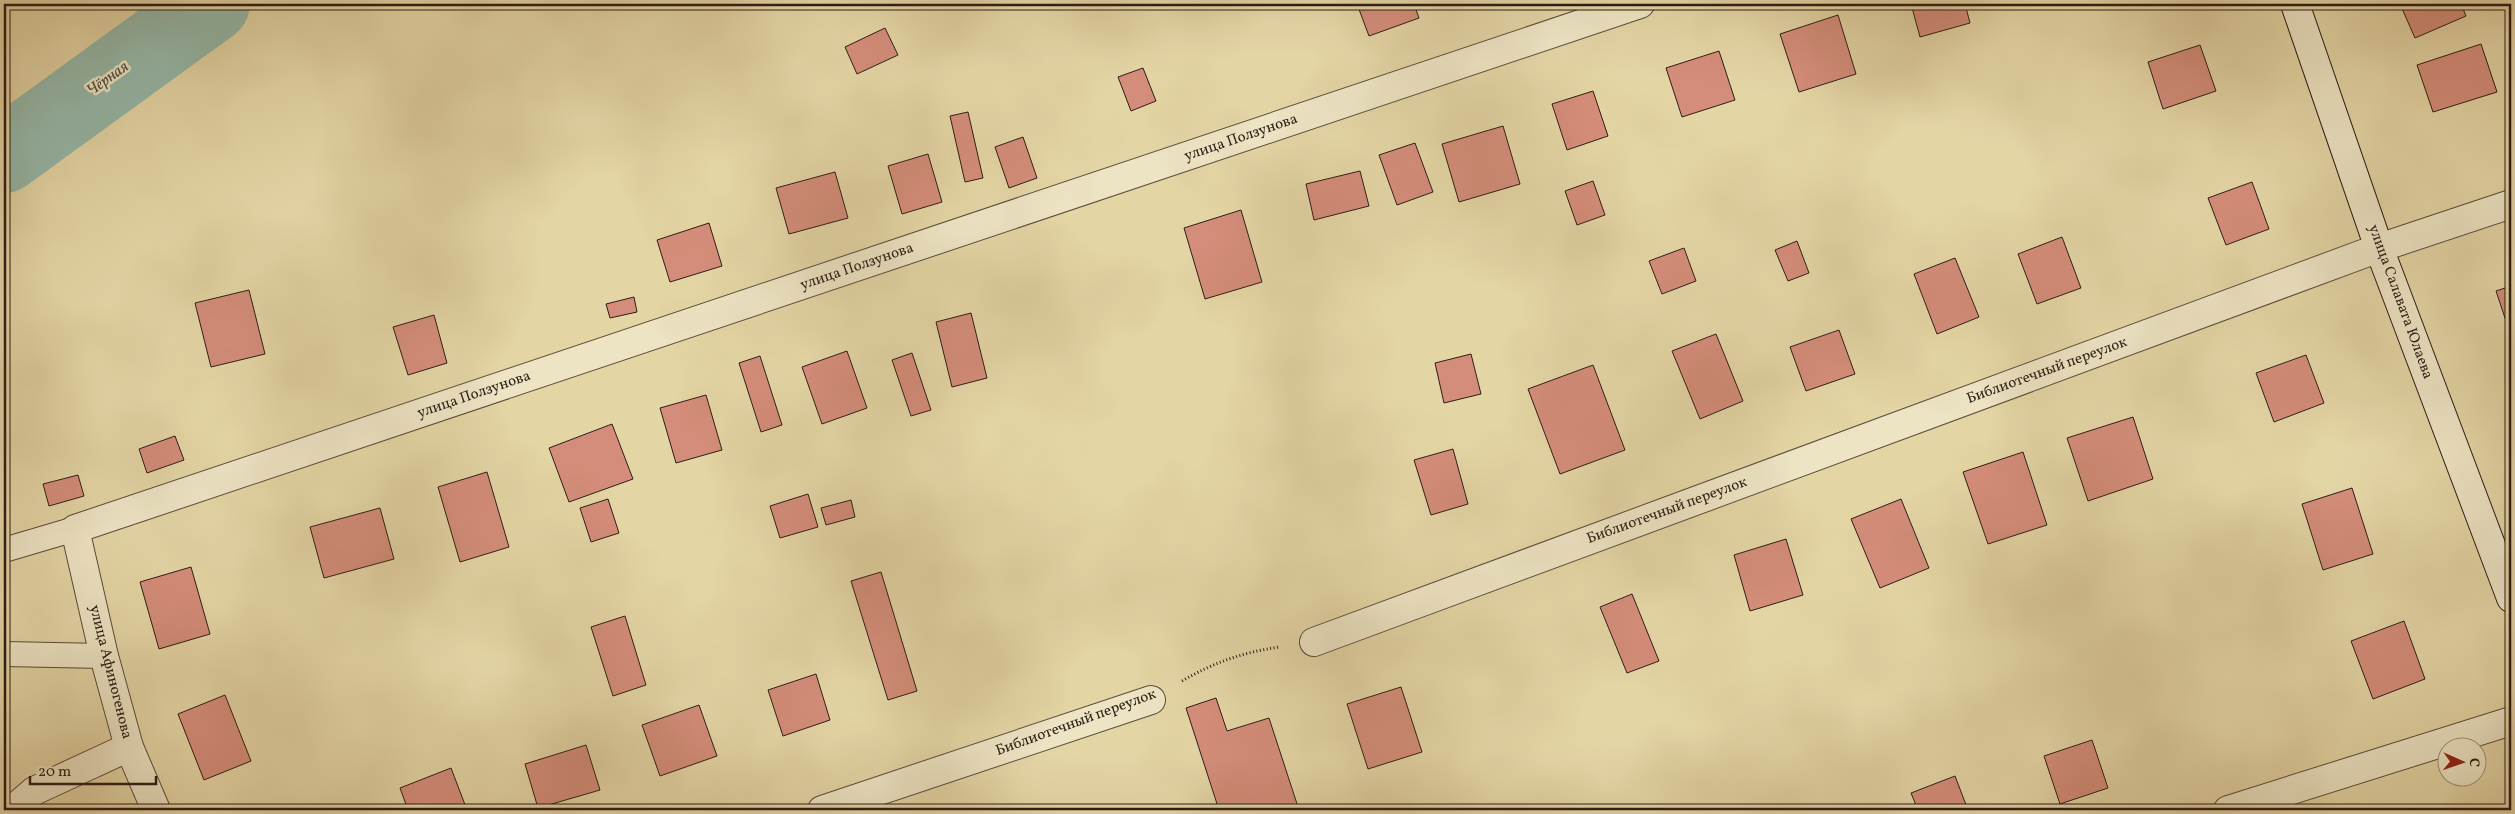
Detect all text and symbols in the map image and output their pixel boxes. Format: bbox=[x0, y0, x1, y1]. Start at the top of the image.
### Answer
water label: Чёрная bbox=[83, 56, 133, 102]
street label: улица Ползунова bbox=[1182, 109, 1300, 167]
street label: улица Салавата Юлаева bbox=[2362, 222, 2438, 382]
street label: улица Ползунова bbox=[798, 238, 916, 296]
street label: Библиотечный переулок bbox=[1964, 332, 2130, 410]
street label: улица Ползунова bbox=[415, 366, 533, 424]
street label: Библиотечный переулок bbox=[1584, 472, 1750, 550]
street label: улица Афиногенова bbox=[83, 603, 137, 741]
street label: Библиотечный переулок bbox=[993, 684, 1159, 762]
north arrow bbox=[2438, 736, 2488, 786]
scale bar bbox=[30, 754, 156, 786]
text: С bbox=[2464, 758, 2483, 767]
text: 20 m bbox=[38, 762, 71, 783]

